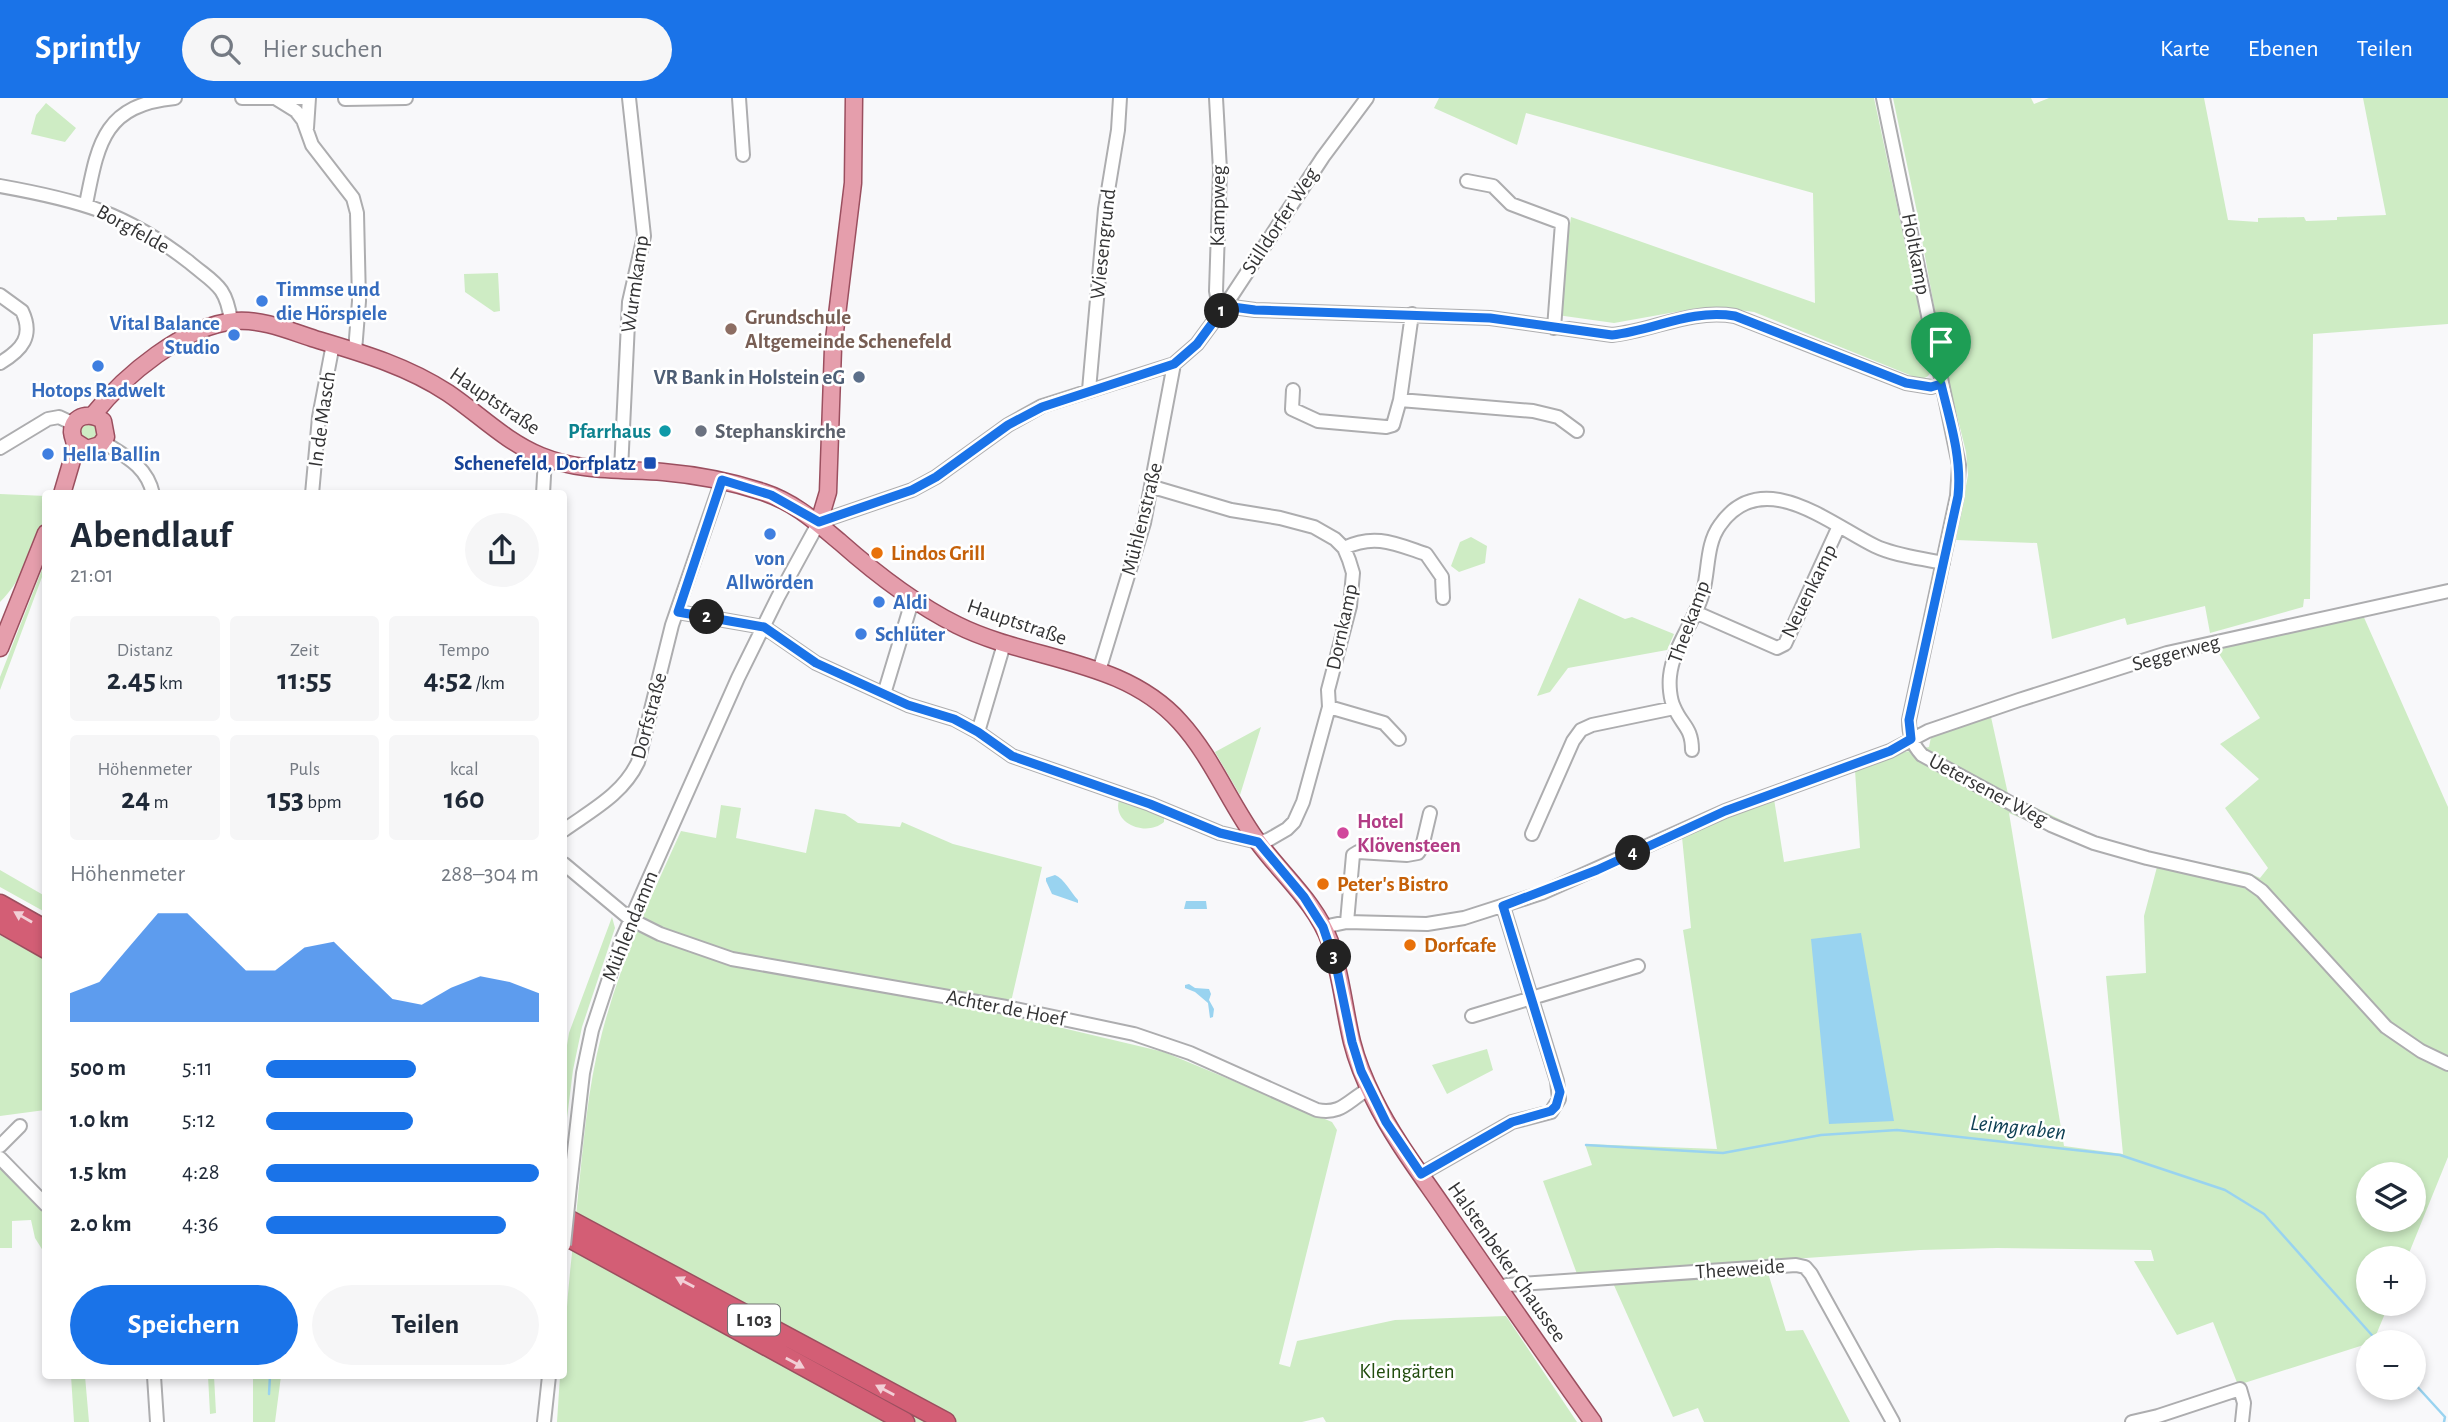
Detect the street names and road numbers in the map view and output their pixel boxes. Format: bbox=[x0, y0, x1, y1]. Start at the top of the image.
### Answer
street label: Sülldorfer Weg bbox=[1238, 163, 1323, 278]
street label: Kampweg bbox=[1207, 164, 1229, 247]
street label: Wiesengrund bbox=[1087, 188, 1119, 300]
street label: Borgfelde bbox=[93, 201, 173, 257]
street label: Holtkamp bbox=[1898, 212, 1934, 296]
street label: Wurmkamp bbox=[618, 234, 652, 334]
street label: Hauptstraße bbox=[446, 363, 544, 439]
street label: In de Masch bbox=[305, 370, 339, 468]
street label: Mühlenstraße bbox=[1118, 460, 1166, 578]
street label: Neuenkamp bbox=[1777, 541, 1841, 641]
street label: Theekamp bbox=[1664, 578, 1714, 666]
street label: Dornkamp bbox=[1323, 582, 1361, 672]
street label: Hauptstraße bbox=[965, 595, 1069, 649]
street label: Seggerweg bbox=[2130, 631, 2223, 675]
street label: Dorfstraße bbox=[627, 670, 671, 762]
street label: Uetersener Weg bbox=[1925, 750, 2051, 830]
street label: Mühlendamm bbox=[598, 868, 662, 984]
street label: Achter de Hoef bbox=[944, 986, 1069, 1030]
street label: Halstenbeker Chaussee bbox=[1444, 1178, 1570, 1346]
street label: Theeweide bbox=[1695, 1255, 1785, 1283]
road number: L 103 bbox=[728, 1304, 780, 1336]

